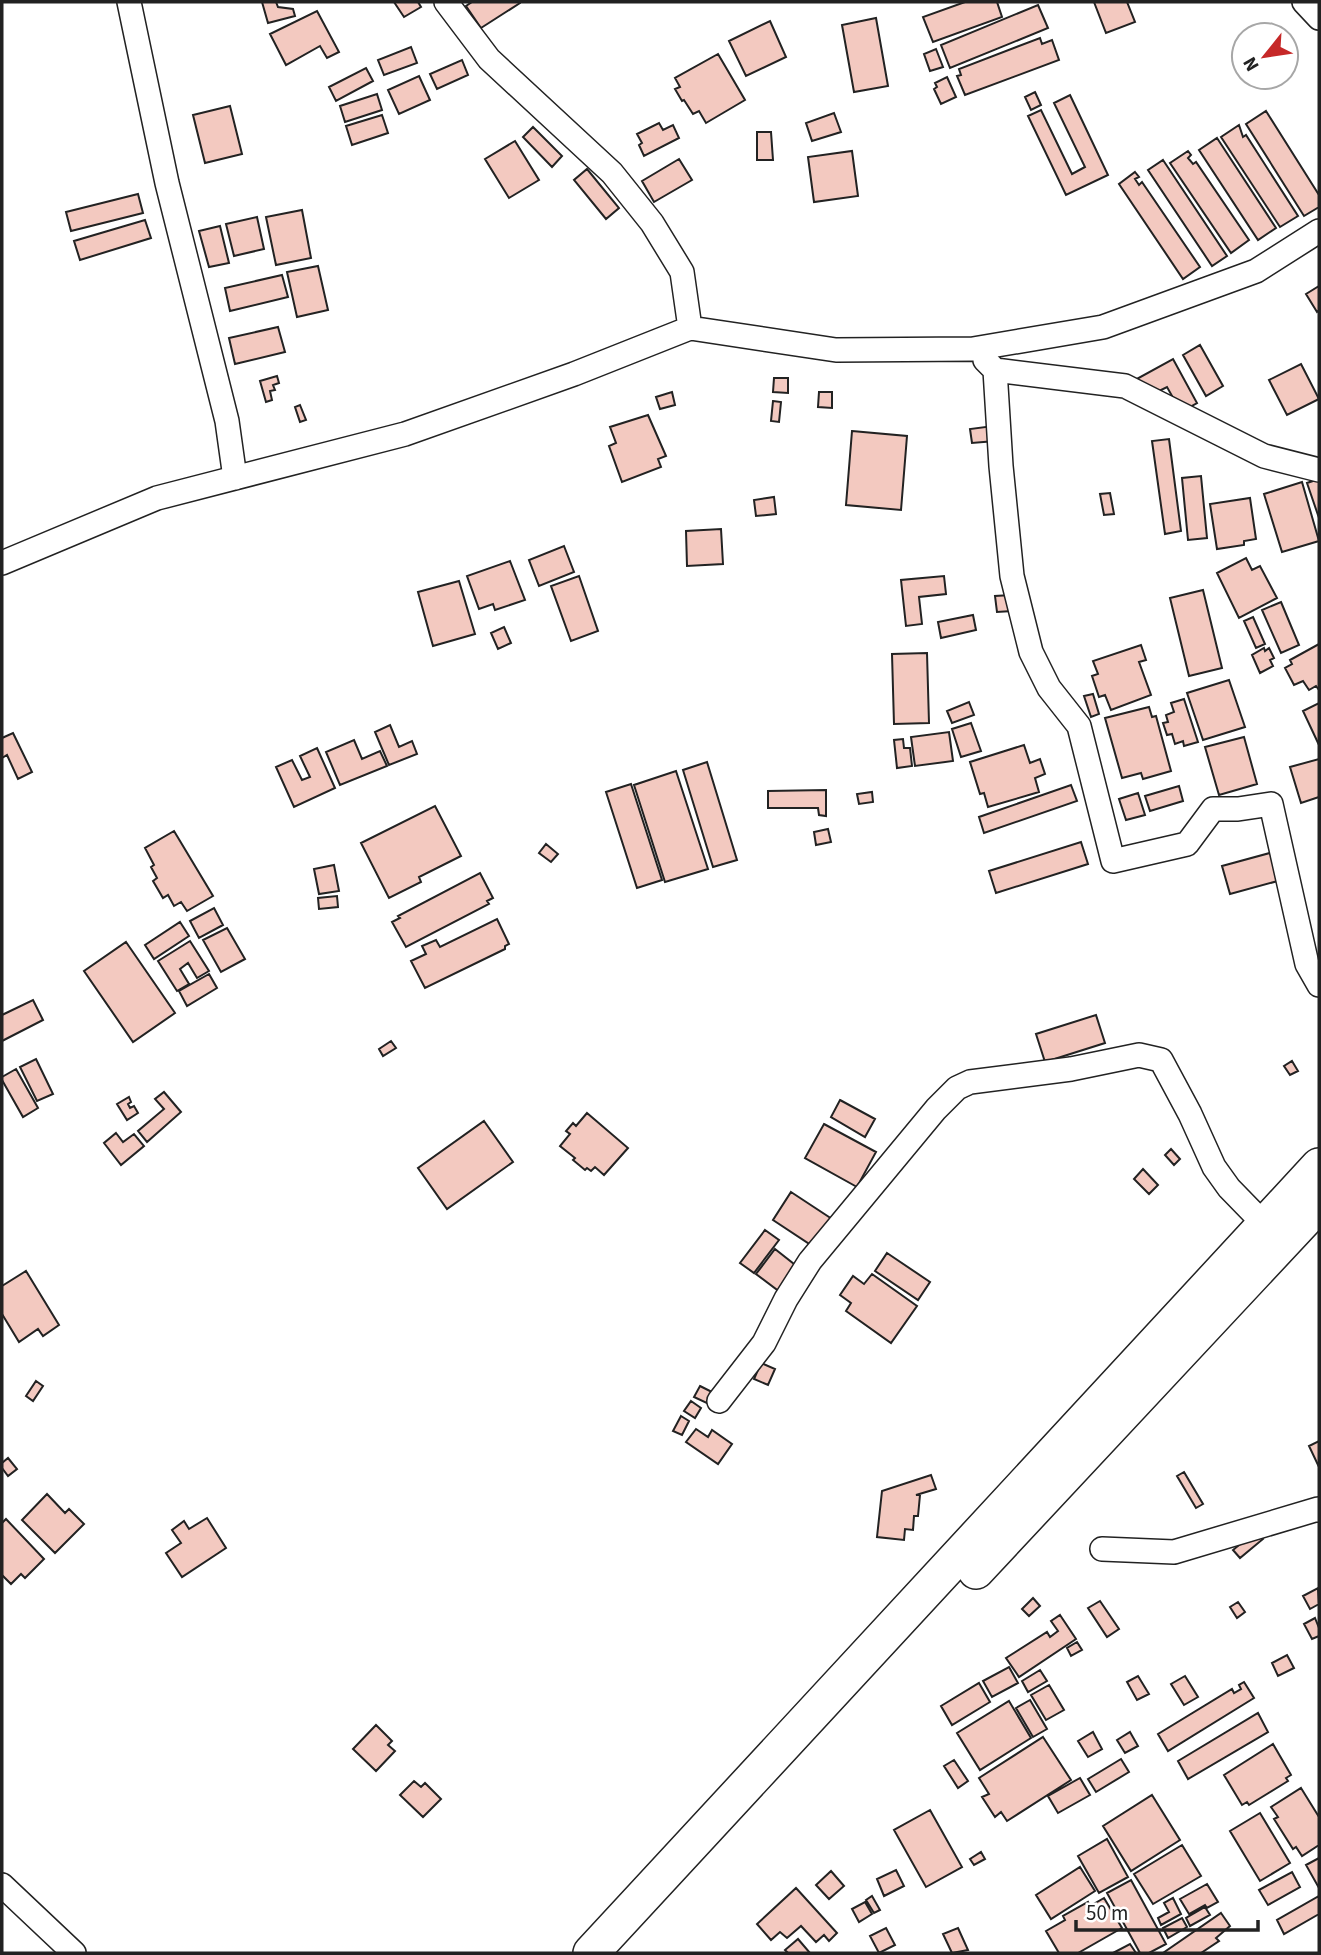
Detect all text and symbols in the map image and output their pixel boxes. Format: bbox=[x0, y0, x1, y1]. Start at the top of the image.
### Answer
north arrow bbox=[1230, 21, 1300, 91]
text: N bbox=[1237, 52, 1266, 76]
scale bar bbox=[1076, 1888, 1258, 1932]
text: 50 m bbox=[1086, 1898, 1128, 1928]

